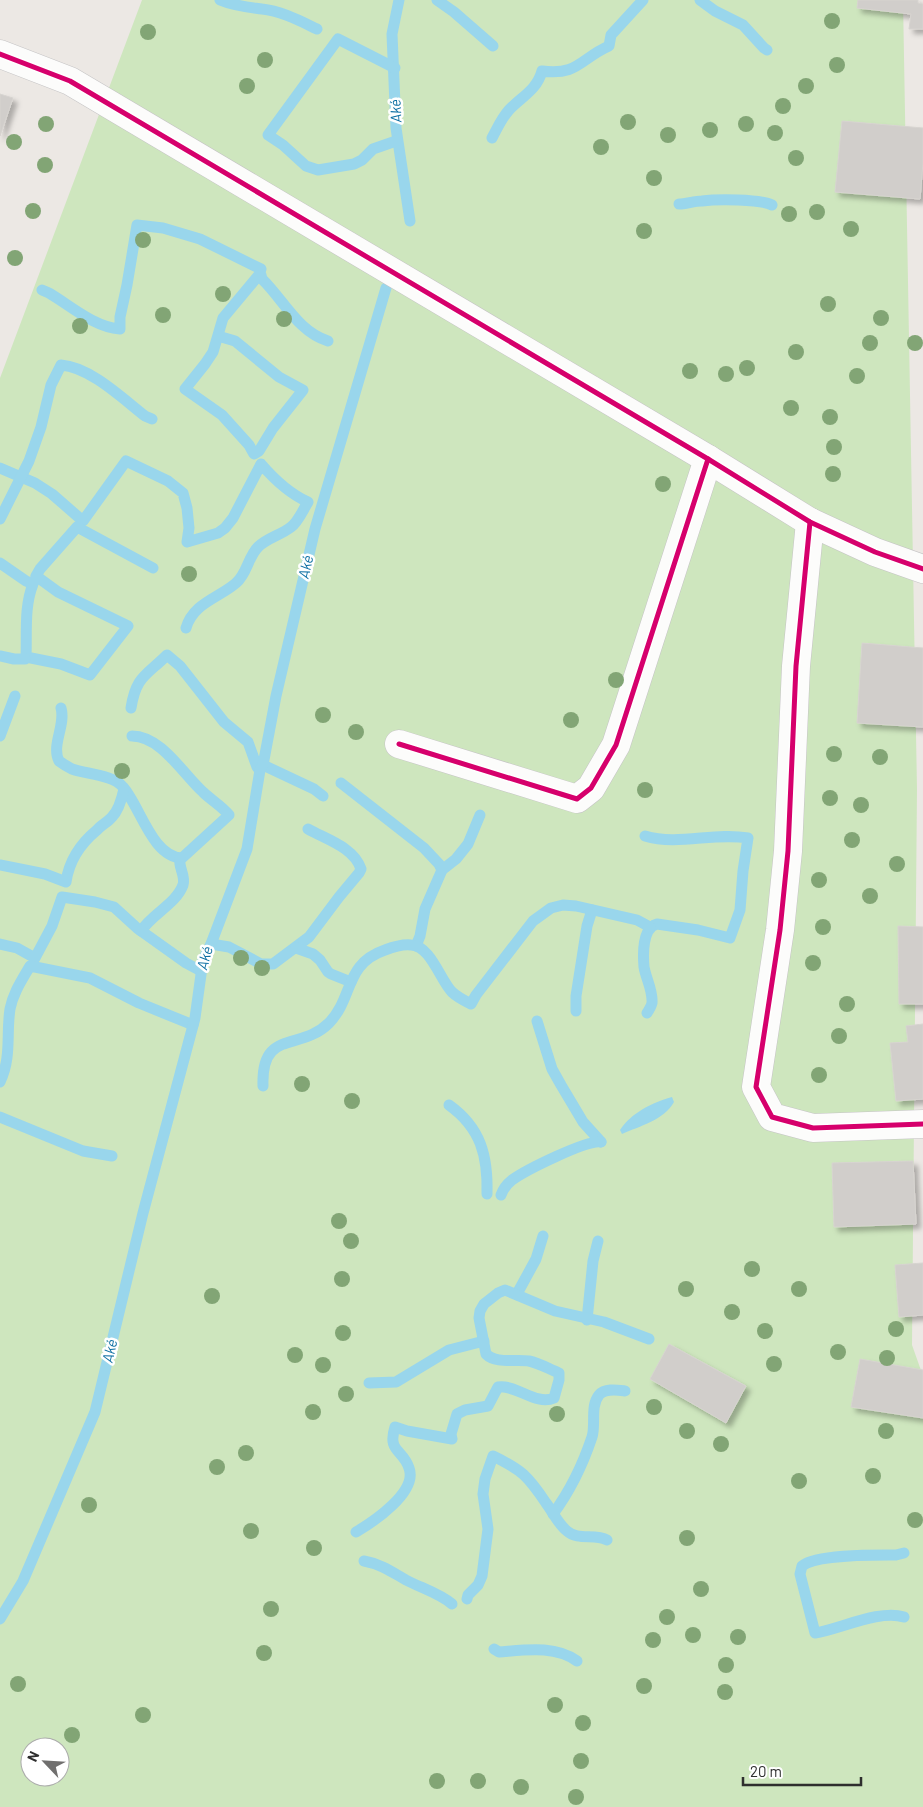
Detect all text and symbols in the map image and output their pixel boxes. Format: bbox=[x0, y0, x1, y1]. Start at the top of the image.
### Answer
water label: Aké bbox=[385, 99, 405, 123]
water label: Aké bbox=[294, 553, 317, 580]
water label: Aké bbox=[192, 944, 216, 971]
water label: Aké bbox=[98, 1337, 121, 1364]
north arrow bbox=[20, 1737, 70, 1787]
text: N bbox=[23, 1748, 42, 1764]
scale bar bbox=[743, 1754, 860, 1786]
text: 20 m bbox=[750, 1762, 782, 1780]

